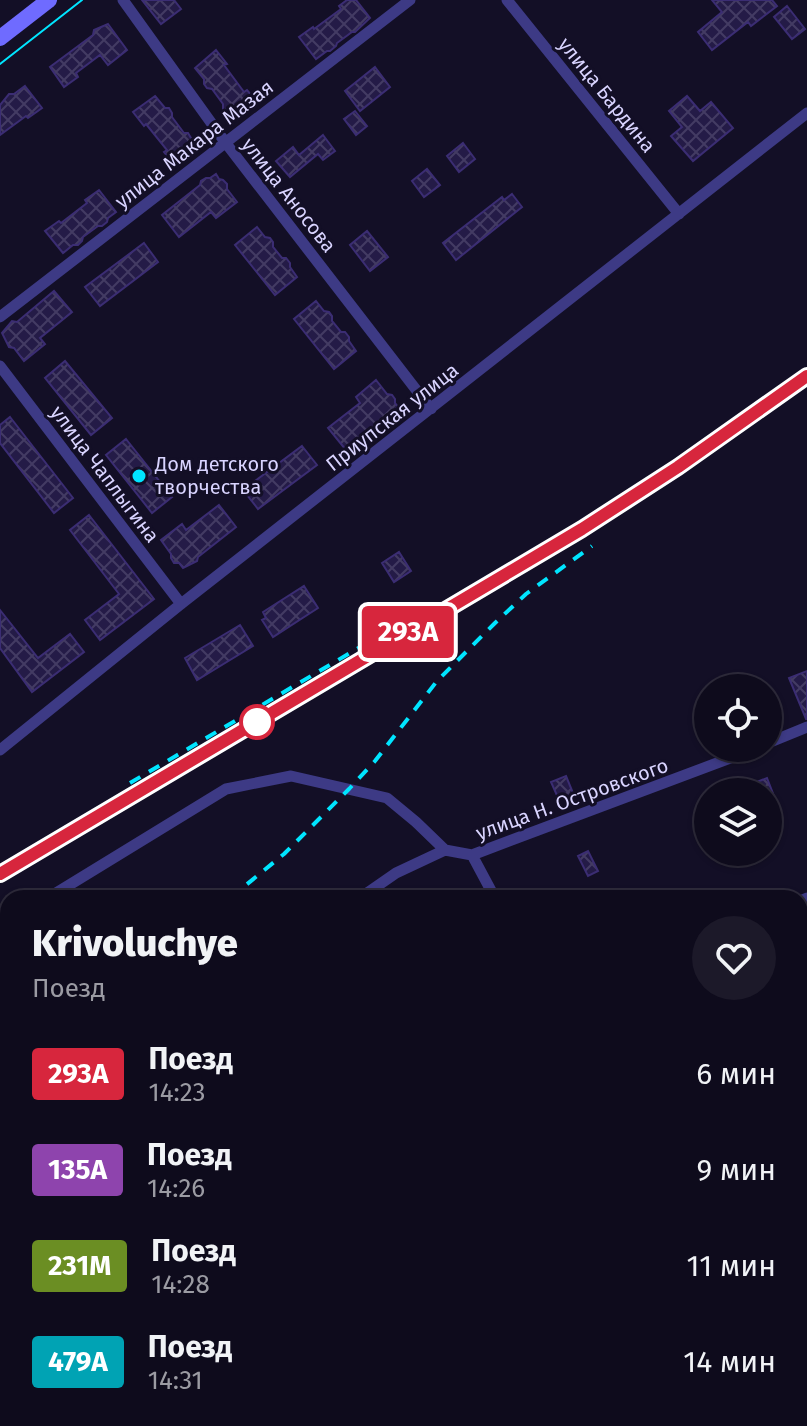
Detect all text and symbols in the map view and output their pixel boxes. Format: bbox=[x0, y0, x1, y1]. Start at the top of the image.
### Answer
street label: улица Бардина bbox=[553, 33, 661, 157]
street label: улица Макара Мазая bbox=[110, 75, 278, 213]
street label: улица Аносова bbox=[237, 133, 341, 257]
street label: Приупская улица bbox=[321, 358, 463, 476]
street label: улица Чаплыгина bbox=[46, 401, 164, 547]
place label: Дом детского творчества bbox=[154, 452, 279, 499]
marker: Дом детского творчества bbox=[130, 467, 148, 485]
line badge: 293А bbox=[352, 606, 464, 658]
text: 293А bbox=[378, 615, 438, 648]
map controls bbox=[694, 674, 782, 866]
button: locate bbox=[694, 674, 782, 762]
unlabelled marker bbox=[240, 705, 274, 739]
street label: улица Н. Островского bbox=[472, 753, 672, 845]
button: layers bbox=[694, 778, 782, 866]
button: heart bbox=[692, 916, 776, 1000]
text: Krivoluchye bbox=[32, 920, 238, 966]
text: Поезд bbox=[32, 973, 106, 1004]
text: Поезд bbox=[148, 1041, 233, 1077]
text: 6 мин bbox=[696, 1056, 776, 1092]
text: 293А bbox=[48, 1057, 108, 1090]
text: 14:23 bbox=[148, 1077, 205, 1108]
text: Поезд bbox=[147, 1137, 232, 1173]
text: 9 мин bbox=[696, 1152, 776, 1188]
text: 135А bbox=[48, 1153, 107, 1186]
text: 14:26 bbox=[147, 1173, 205, 1204]
text: Поезд bbox=[151, 1233, 236, 1269]
text: 11 мин bbox=[687, 1248, 776, 1284]
text: 231М bbox=[48, 1249, 111, 1282]
text: 14:28 bbox=[151, 1269, 210, 1300]
text: Поезд bbox=[148, 1329, 232, 1365]
text: 14 мин bbox=[683, 1344, 776, 1380]
text: 479А bbox=[48, 1345, 108, 1378]
text: 14:31 bbox=[148, 1365, 203, 1396]

